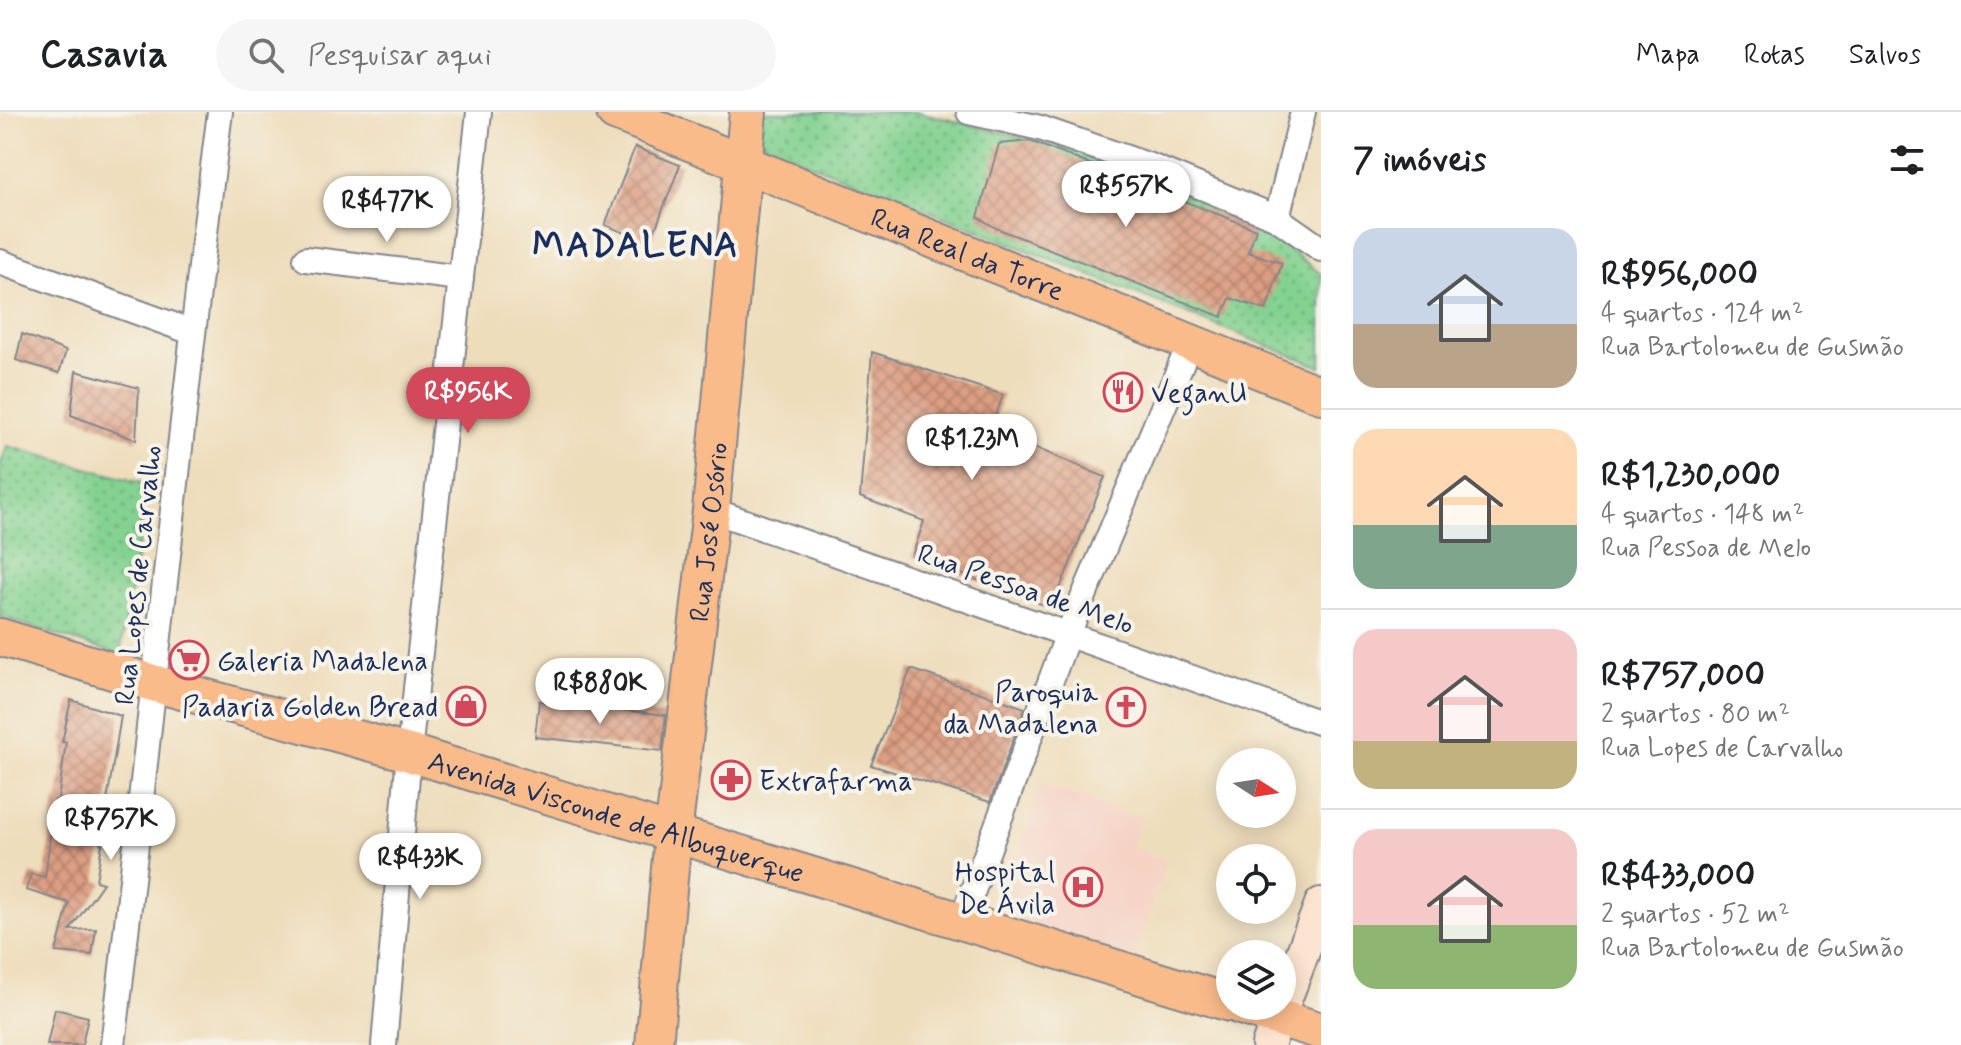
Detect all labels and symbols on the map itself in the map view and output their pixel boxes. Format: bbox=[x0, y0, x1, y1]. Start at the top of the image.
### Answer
pin: R$557K bbox=[1061, 161, 1191, 229]
pin: R$477K bbox=[322, 176, 452, 244]
street label: Rua Real da Torre bbox=[865, 200, 1069, 311]
district label: MADALENA bbox=[532, 223, 740, 270]
pin: R$956K bbox=[403, 367, 533, 435]
restaurant icon: VeganU bbox=[1102, 371, 1144, 413]
place label: VeganU bbox=[1151, 376, 1247, 416]
pin: R$1.23M bbox=[898, 414, 1046, 482]
street label: Rua José Osório bbox=[682, 441, 738, 624]
street label: Rua Lopes de Carvalho bbox=[107, 444, 172, 707]
street label: Rua Pessoa de Melo bbox=[912, 536, 1138, 645]
supermarket icon: Galeria Madalena bbox=[168, 639, 210, 681]
place label: Galeria Madalena bbox=[217, 644, 428, 681]
pin: R$880K bbox=[535, 658, 665, 726]
place label: Paroquia da Madalena bbox=[944, 675, 1098, 744]
shop icon: Padaria Golden Bread bbox=[445, 685, 487, 727]
church icon: Paroquia da Madalena bbox=[1105, 686, 1147, 728]
place label: Padaria Golden Bread bbox=[182, 690, 438, 727]
street label: Avenida Visconde de Albuquerque bbox=[423, 744, 808, 893]
north arrow bbox=[1216, 748, 1296, 828]
pharmacy icon: Extrafarma bbox=[710, 759, 752, 801]
place label: Extrafarma bbox=[759, 764, 913, 801]
pin: R$757K bbox=[46, 794, 176, 862]
pin: R$433K bbox=[355, 833, 485, 901]
place label: Hospital De Ávila bbox=[955, 855, 1055, 924]
hospital icon: Hospital De Ávila bbox=[1062, 866, 1104, 908]

